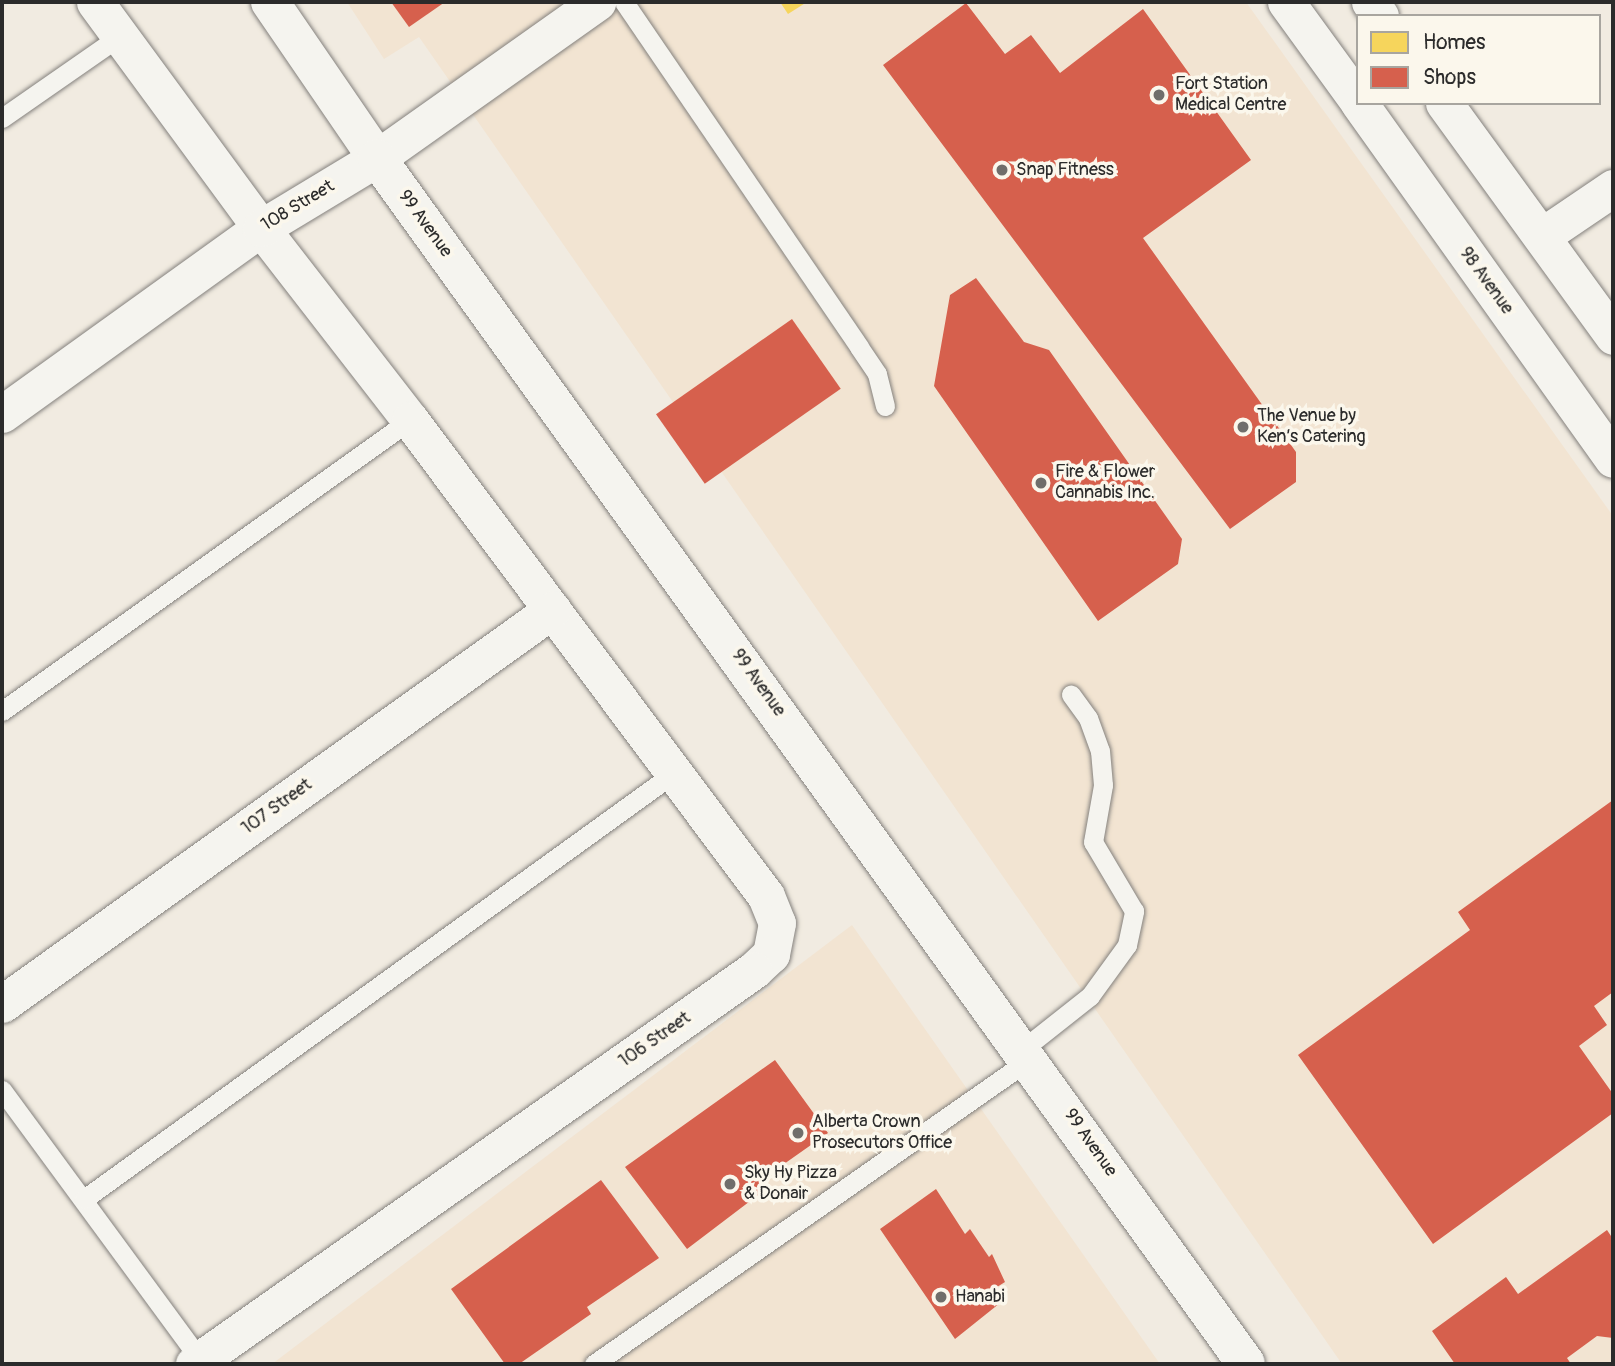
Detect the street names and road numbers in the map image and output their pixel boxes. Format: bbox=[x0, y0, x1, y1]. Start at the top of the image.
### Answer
street label: 108 Street bbox=[258, 176, 338, 236]
street label: 99 Avenue bbox=[393, 186, 457, 262]
street label: 98 Avenue bbox=[1454, 243, 1518, 319]
street label: 99 Avenue bbox=[726, 645, 790, 721]
street label: 107 Street bbox=[238, 774, 316, 840]
street label: 106 Street bbox=[615, 1007, 695, 1073]
street label: 99 Avenue bbox=[1059, 1105, 1121, 1181]

